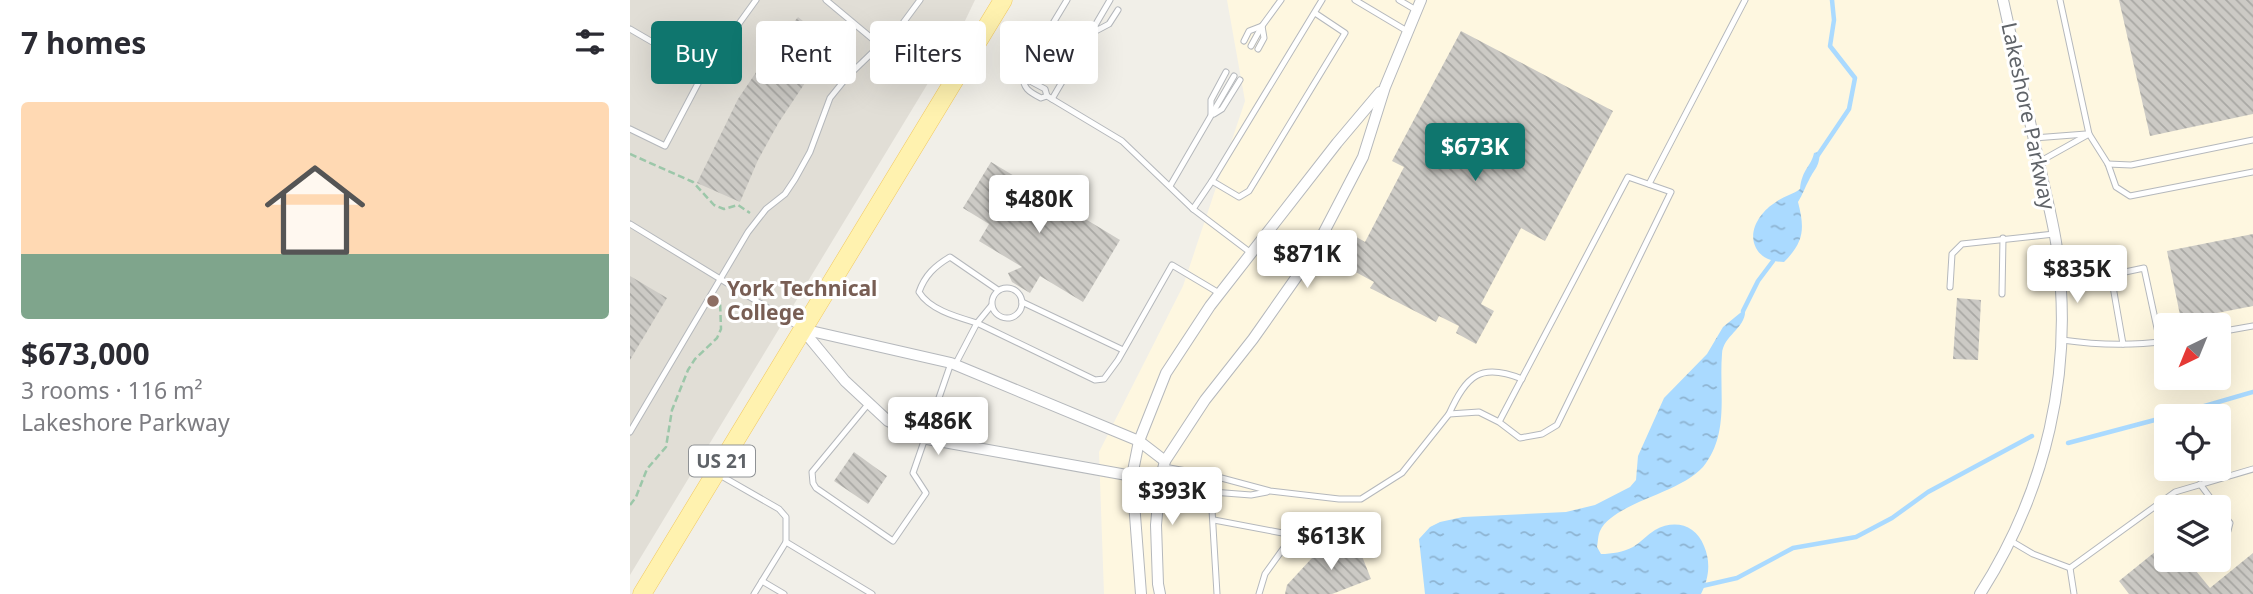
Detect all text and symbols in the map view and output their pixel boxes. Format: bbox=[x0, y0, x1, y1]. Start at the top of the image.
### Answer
street label: Lakeshore Parkway bbox=[1995, 20, 2063, 212]
chip: Buy bbox=[651, 21, 742, 84]
chip: Rent bbox=[756, 21, 856, 84]
chip: Filters bbox=[870, 21, 986, 84]
chip: New bbox=[1000, 21, 1098, 84]
text: 7 homes bbox=[21, 22, 146, 63]
icon: filters bbox=[571, 23, 609, 61]
pin: $673K bbox=[1426, 124, 1524, 183]
text: $673K bbox=[1441, 130, 1509, 162]
icon: home bbox=[252, 147, 378, 273]
pin: $480K bbox=[990, 176, 1088, 235]
text: $480K bbox=[1005, 182, 1073, 214]
pin: $871K bbox=[1258, 230, 1356, 290]
text: $871K bbox=[1273, 237, 1341, 269]
pin: $835K bbox=[2028, 246, 2126, 305]
text: $835K bbox=[2043, 252, 2111, 284]
place label: York Technical College bbox=[727, 274, 877, 326]
marker: York Technical College bbox=[705, 293, 721, 309]
north arrow bbox=[2154, 313, 2231, 390]
map controls bbox=[2154, 313, 2231, 572]
text: $673,000 bbox=[21, 333, 150, 374]
text: 3 rooms · 116 m² bbox=[21, 374, 203, 406]
pin: $486K bbox=[889, 398, 987, 457]
text: $486K bbox=[904, 404, 972, 436]
button: locate bbox=[2154, 404, 2231, 481]
text: Lakeshore Parkway bbox=[21, 406, 230, 438]
road number: US 21 bbox=[689, 446, 755, 476]
pin: $393K bbox=[1123, 468, 1221, 527]
text: $393K bbox=[1138, 474, 1206, 506]
button: layers bbox=[2154, 495, 2231, 572]
pin: $613K bbox=[1282, 512, 1380, 572]
text: $613K bbox=[1297, 519, 1365, 551]

